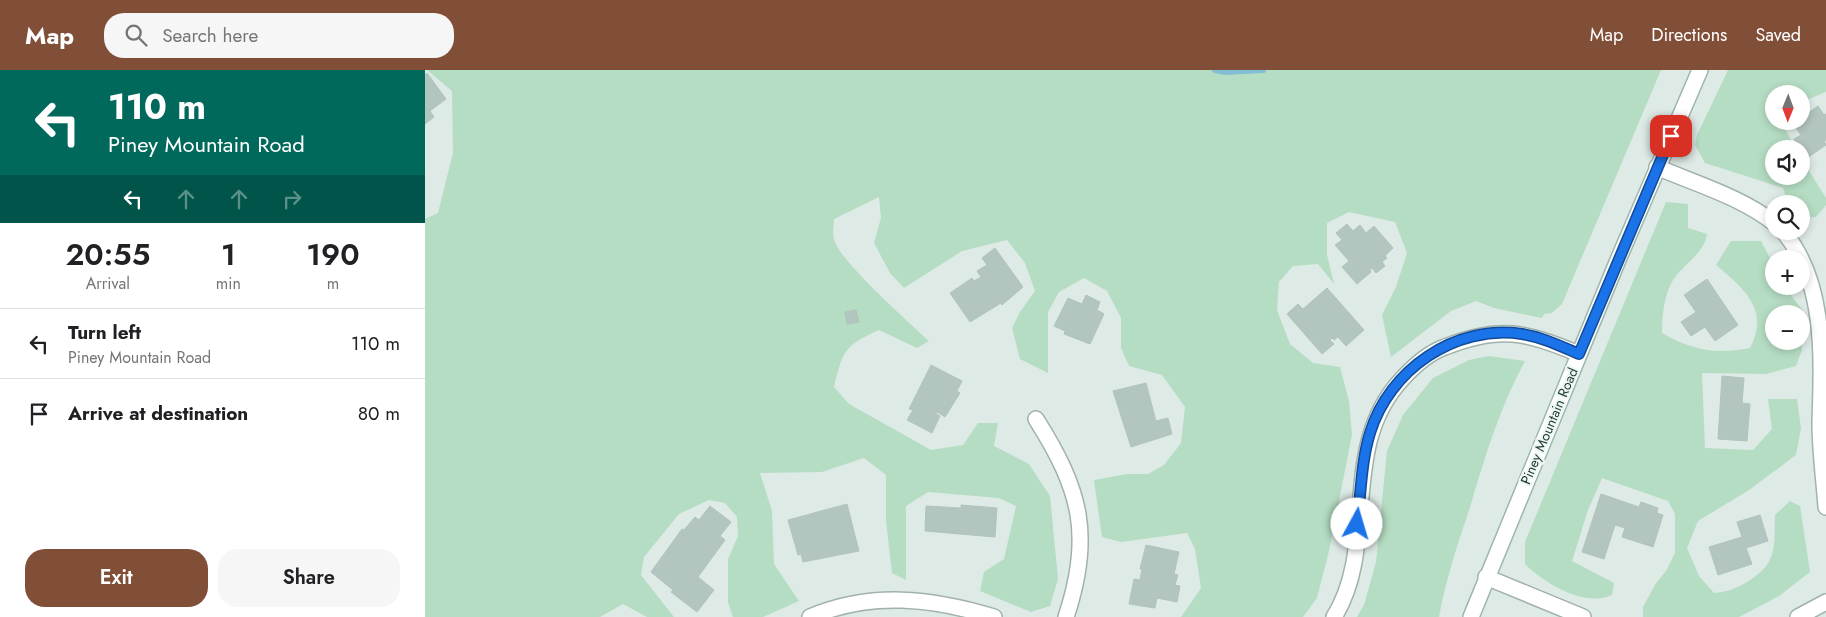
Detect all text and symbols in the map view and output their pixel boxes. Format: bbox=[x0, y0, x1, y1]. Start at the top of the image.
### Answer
search box bbox=[104, 13, 454, 58]
text: Map bbox=[25, 18, 74, 53]
icon: search bbox=[122, 21, 150, 49]
text: Search here bbox=[162, 22, 258, 49]
text: Map bbox=[1590, 22, 1623, 48]
text: Directions bbox=[1651, 22, 1727, 48]
text: Saved bbox=[1755, 22, 1801, 48]
text: 110 m bbox=[108, 82, 206, 132]
north arrow bbox=[1765, 85, 1810, 130]
map controls bbox=[1765, 85, 1810, 350]
icon: left bbox=[25, 90, 90, 155]
pin bbox=[1650, 115, 1692, 157]
icon: arrive bbox=[1657, 122, 1685, 150]
text: Piney Mountain Road bbox=[108, 128, 305, 160]
button: sound bbox=[1765, 140, 1810, 185]
icon: left bbox=[119, 185, 147, 213]
icon: ahead bbox=[172, 185, 200, 213]
icon: ahead bbox=[225, 185, 253, 213]
icon: right bbox=[278, 185, 306, 213]
button: search bbox=[1765, 195, 1810, 240]
text: 20:55 bbox=[65, 233, 150, 276]
text: 1 bbox=[221, 233, 236, 276]
text: 190 bbox=[306, 233, 360, 276]
button: + bbox=[1765, 250, 1810, 295]
text: Arrival bbox=[86, 272, 130, 295]
text: min bbox=[216, 272, 241, 295]
text: m bbox=[327, 272, 339, 295]
button: − bbox=[1765, 305, 1810, 350]
text: Turn left bbox=[68, 319, 141, 346]
icon: left bbox=[25, 330, 53, 358]
text: 110 m bbox=[351, 330, 400, 357]
text: Piney Mountain Road bbox=[68, 346, 211, 369]
street label: Piney Mountain Road bbox=[1515, 364, 1583, 488]
icon: arrive bbox=[25, 400, 53, 428]
text: Arrive at destination bbox=[68, 400, 248, 427]
text: 80 m bbox=[358, 400, 400, 427]
position arrow bbox=[1330, 497, 1382, 549]
button: Exit bbox=[25, 549, 208, 607]
button: Share bbox=[218, 549, 400, 607]

